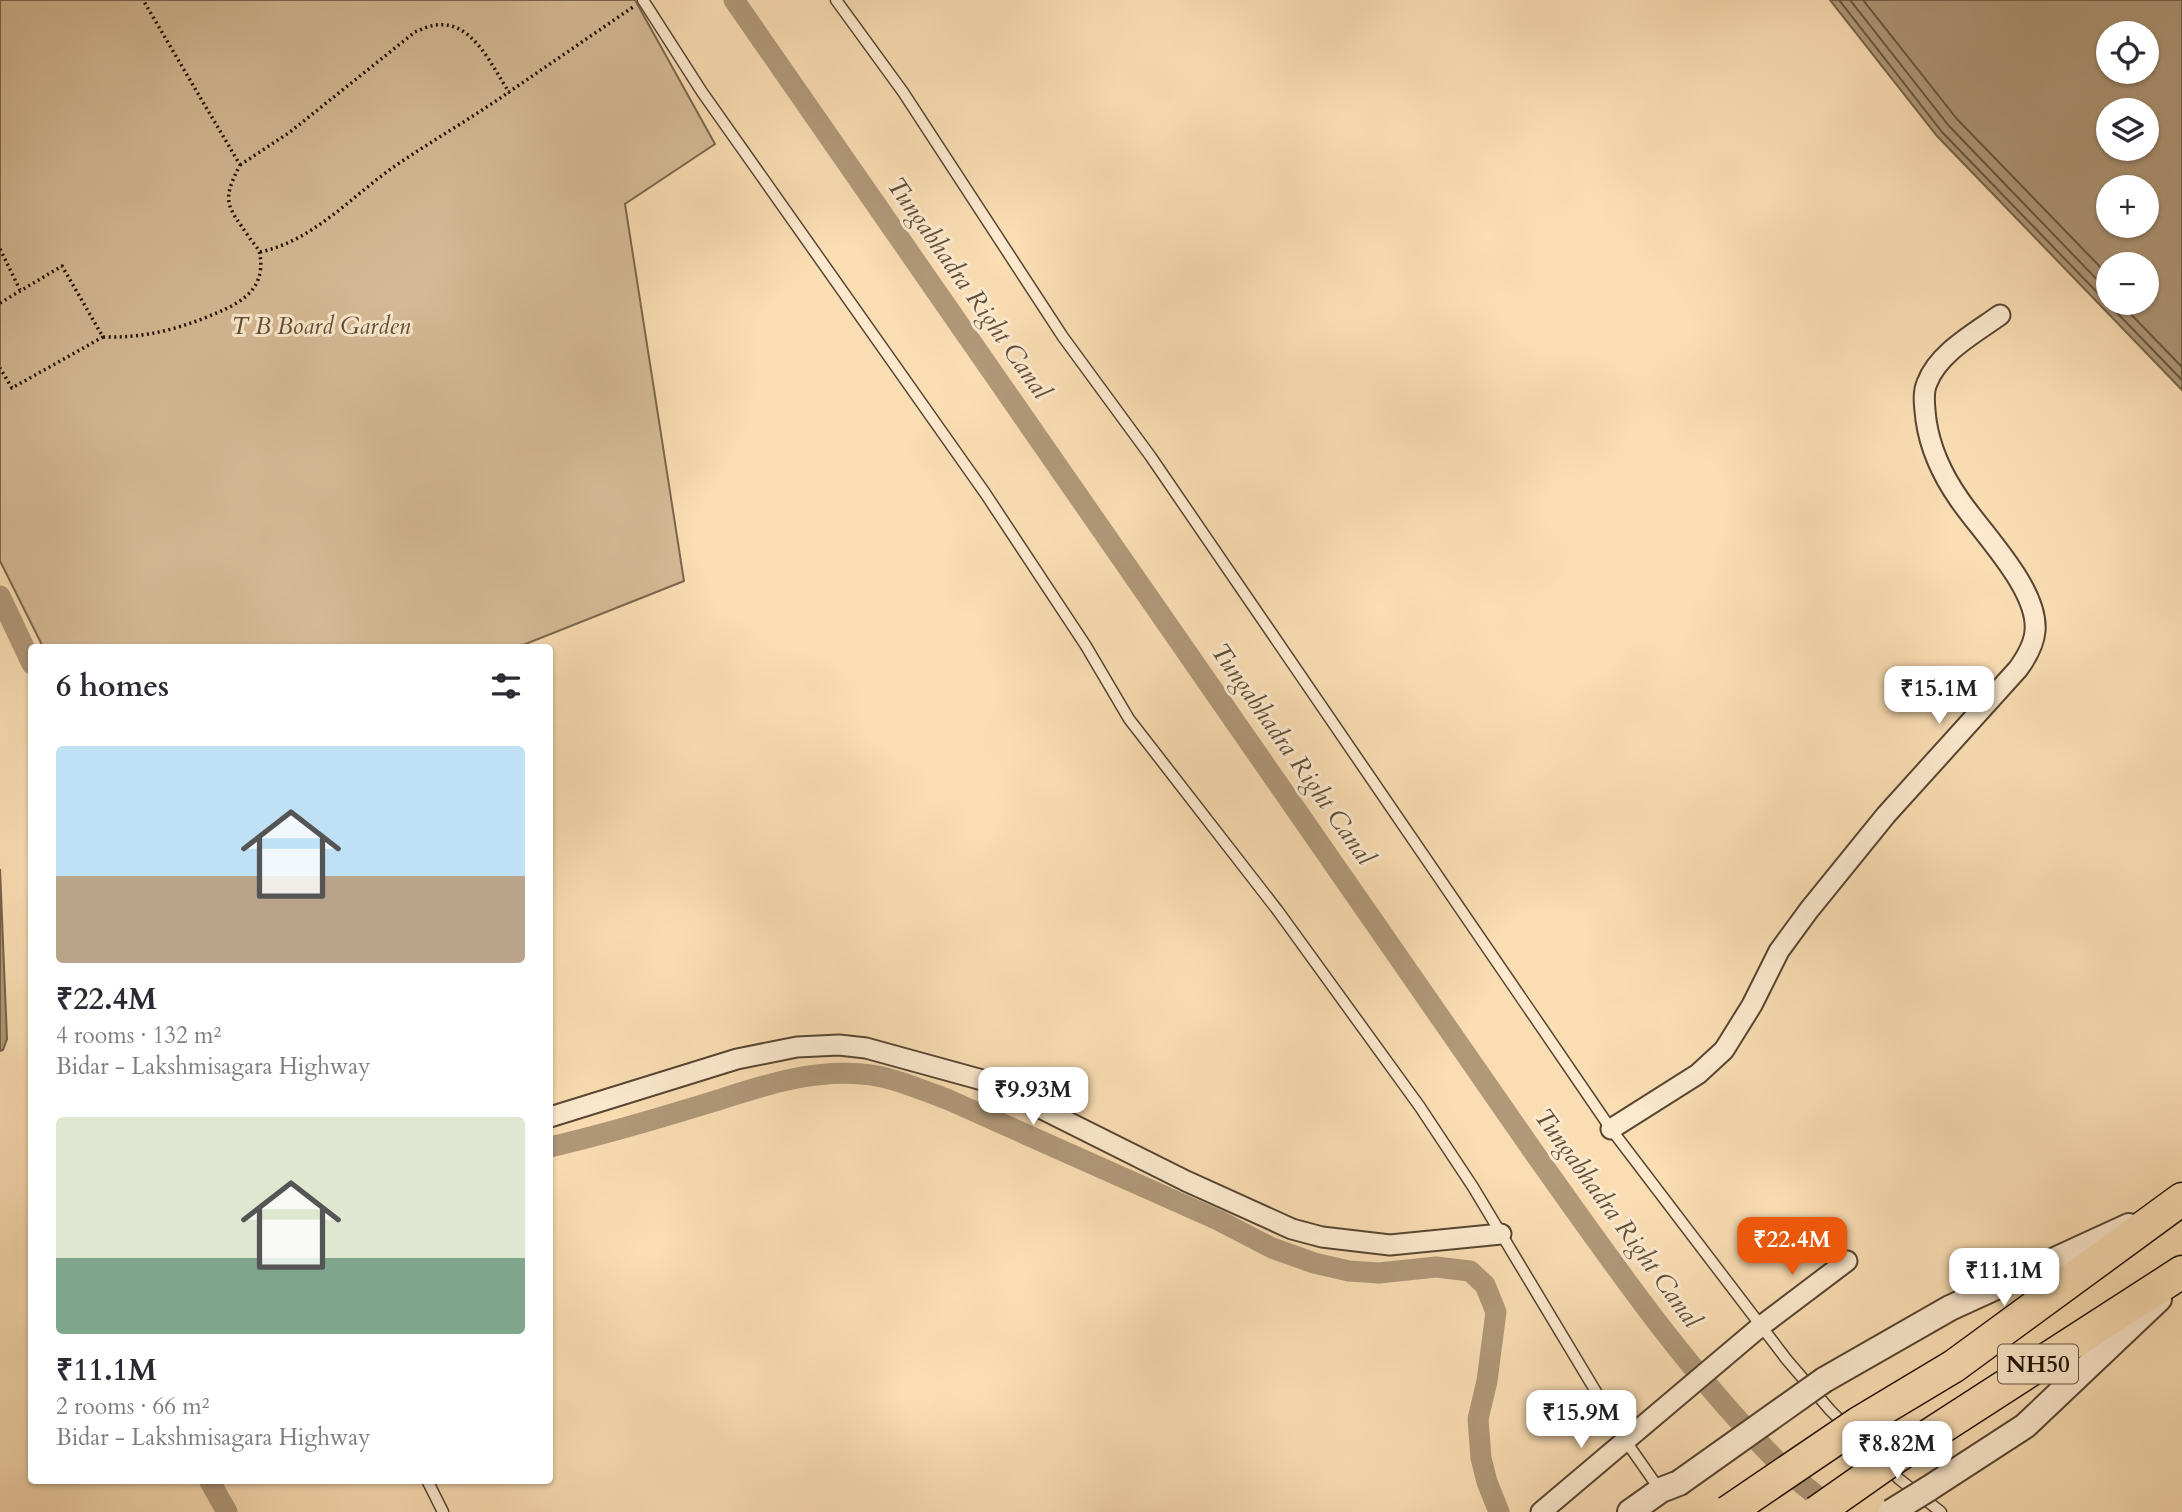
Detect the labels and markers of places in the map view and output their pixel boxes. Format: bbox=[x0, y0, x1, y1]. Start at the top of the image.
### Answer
pin: ₹15.1M bbox=[1882, 666, 1996, 726]
pin: ₹9.93M bbox=[976, 1068, 1090, 1127]
pin: ₹22.4M bbox=[1735, 1218, 1849, 1277]
pin: ₹11.1M bbox=[1947, 1248, 2061, 1308]
pin: ₹15.9M bbox=[1524, 1390, 1638, 1450]
pin: ₹8.82M bbox=[1840, 1422, 1954, 1481]

